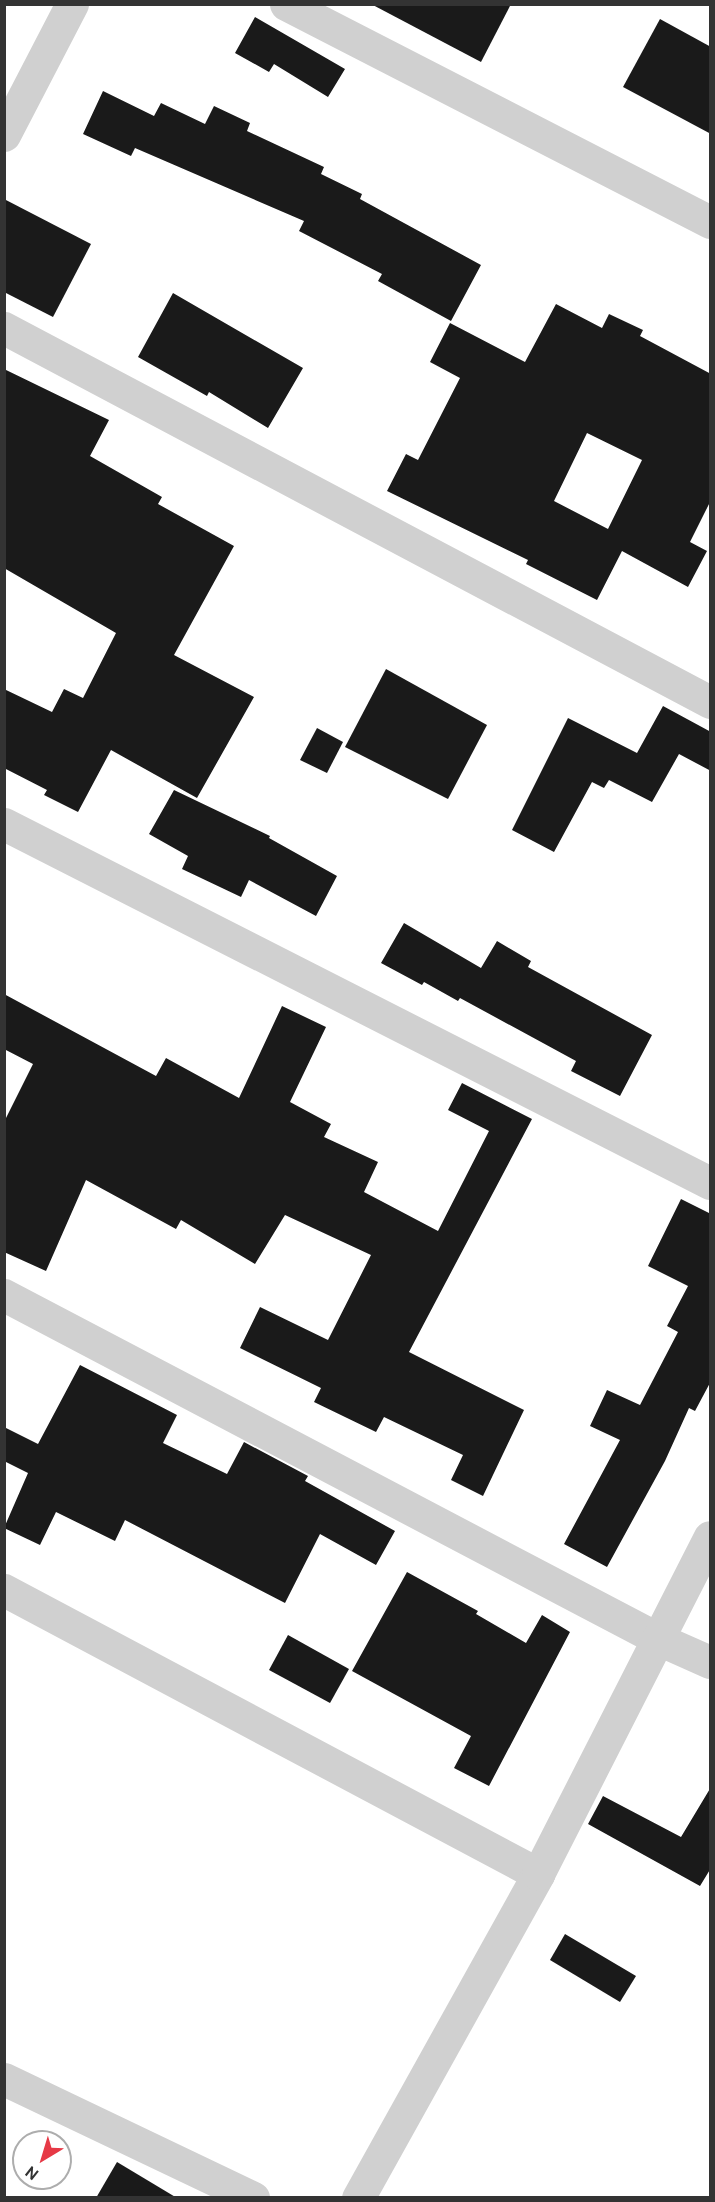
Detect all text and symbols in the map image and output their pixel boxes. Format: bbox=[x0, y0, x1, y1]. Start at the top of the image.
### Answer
north arrow bbox=[12, 2130, 72, 2190]
text: N bbox=[22, 2162, 42, 2184]

